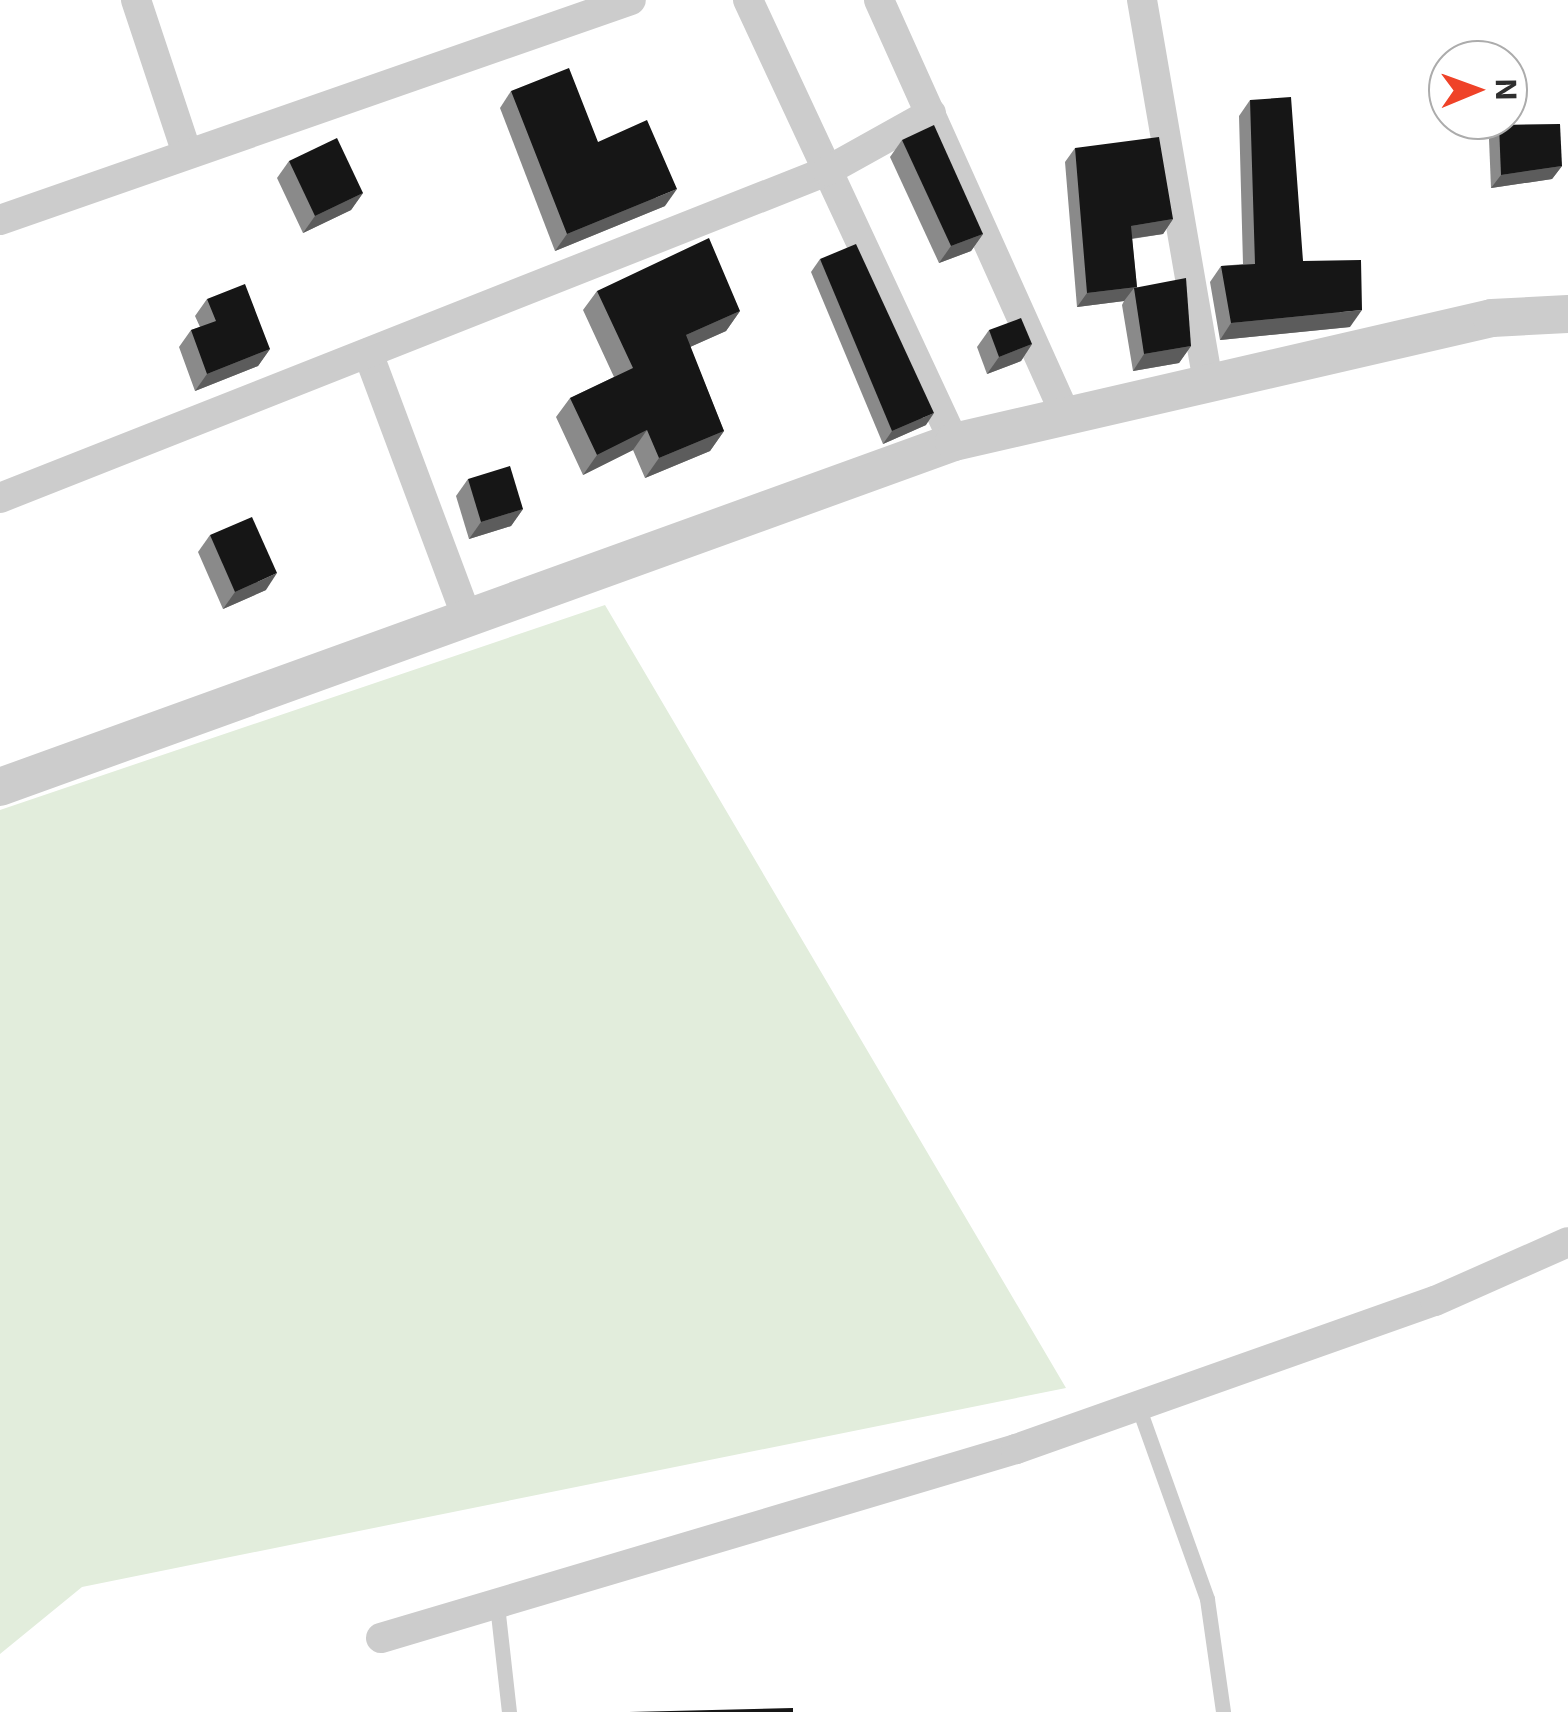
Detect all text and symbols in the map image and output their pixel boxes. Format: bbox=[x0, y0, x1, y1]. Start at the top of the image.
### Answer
north arrow bbox=[1428, 40, 1528, 140]
text: N bbox=[1489, 79, 1523, 100]

